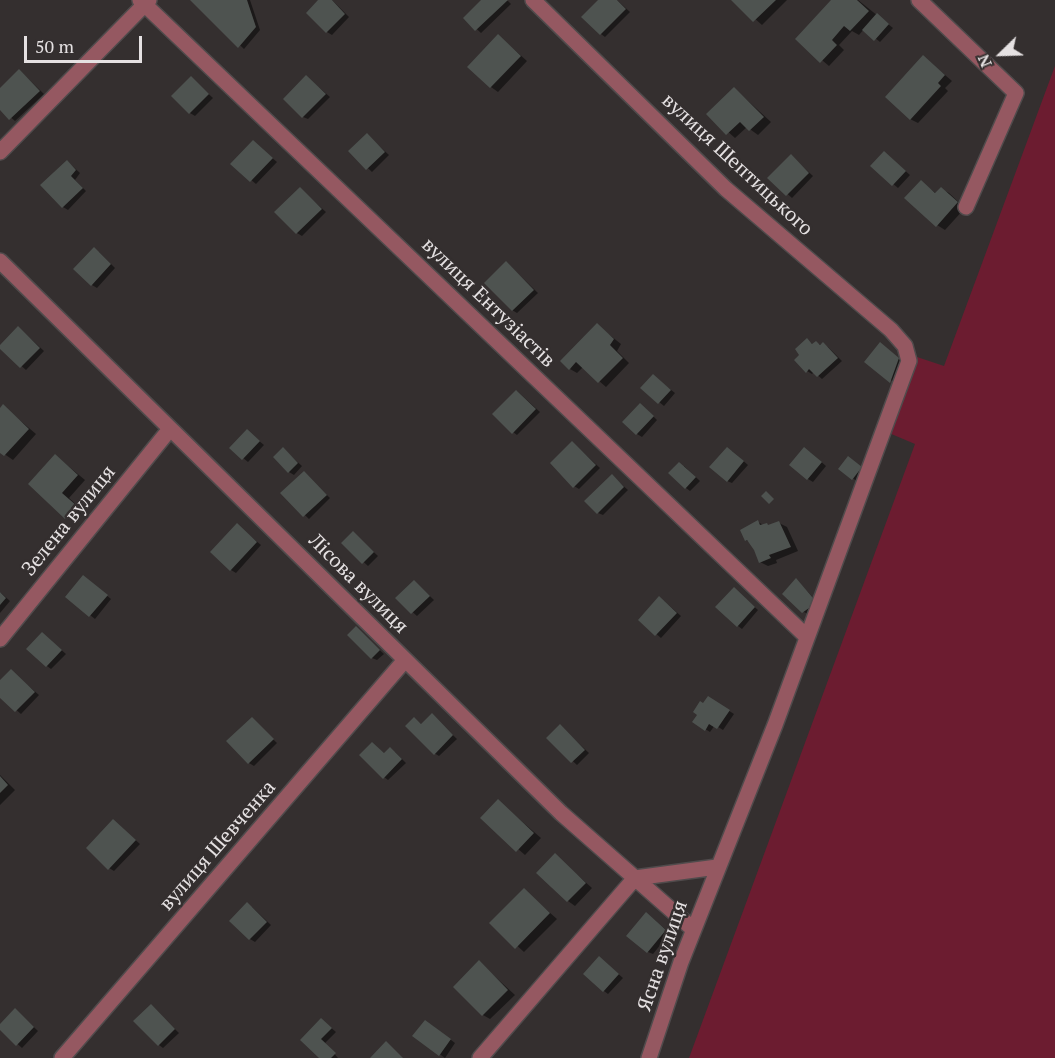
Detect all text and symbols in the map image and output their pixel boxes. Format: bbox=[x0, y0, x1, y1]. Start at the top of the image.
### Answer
scale bar bbox=[27, 24, 146, 62]
north arrow bbox=[971, 24, 1031, 84]
text: 50 m bbox=[35, 34, 74, 58]
text: N bbox=[972, 51, 997, 71]
street label: вулиця Шептицького bbox=[656, 89, 818, 241]
street label: вулиця Ентузіастів bbox=[416, 233, 560, 373]
street label: Зелена вулиця bbox=[17, 461, 121, 581]
street label: Лісова вулиця bbox=[303, 529, 413, 639]
street label: вулиця Шевченка bbox=[155, 776, 281, 916]
street label: Ясна вулиця bbox=[633, 898, 693, 1014]

